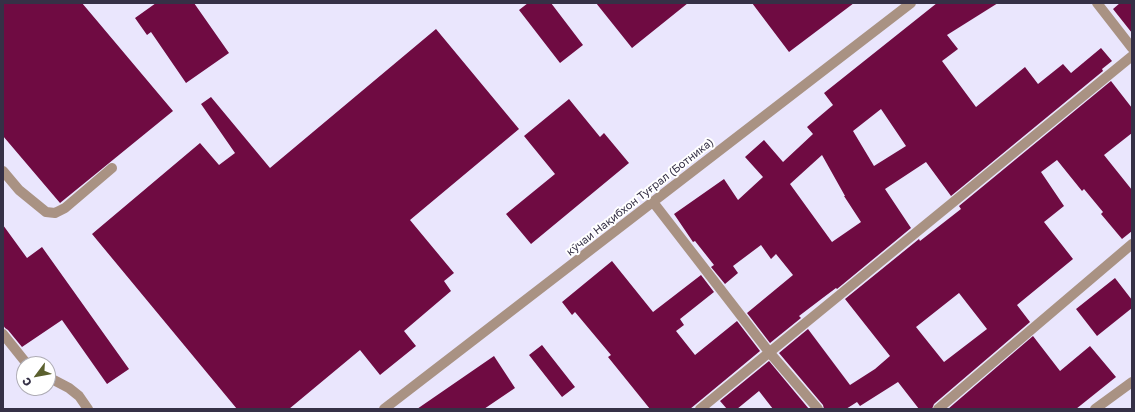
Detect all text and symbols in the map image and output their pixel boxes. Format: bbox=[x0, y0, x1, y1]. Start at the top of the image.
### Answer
street label: кӯчаи Нақибхон Туғрал (Ботника) bbox=[564, 135, 716, 259]
north arrow bbox=[16, 356, 56, 396]
text: С bbox=[19, 375, 34, 389]

